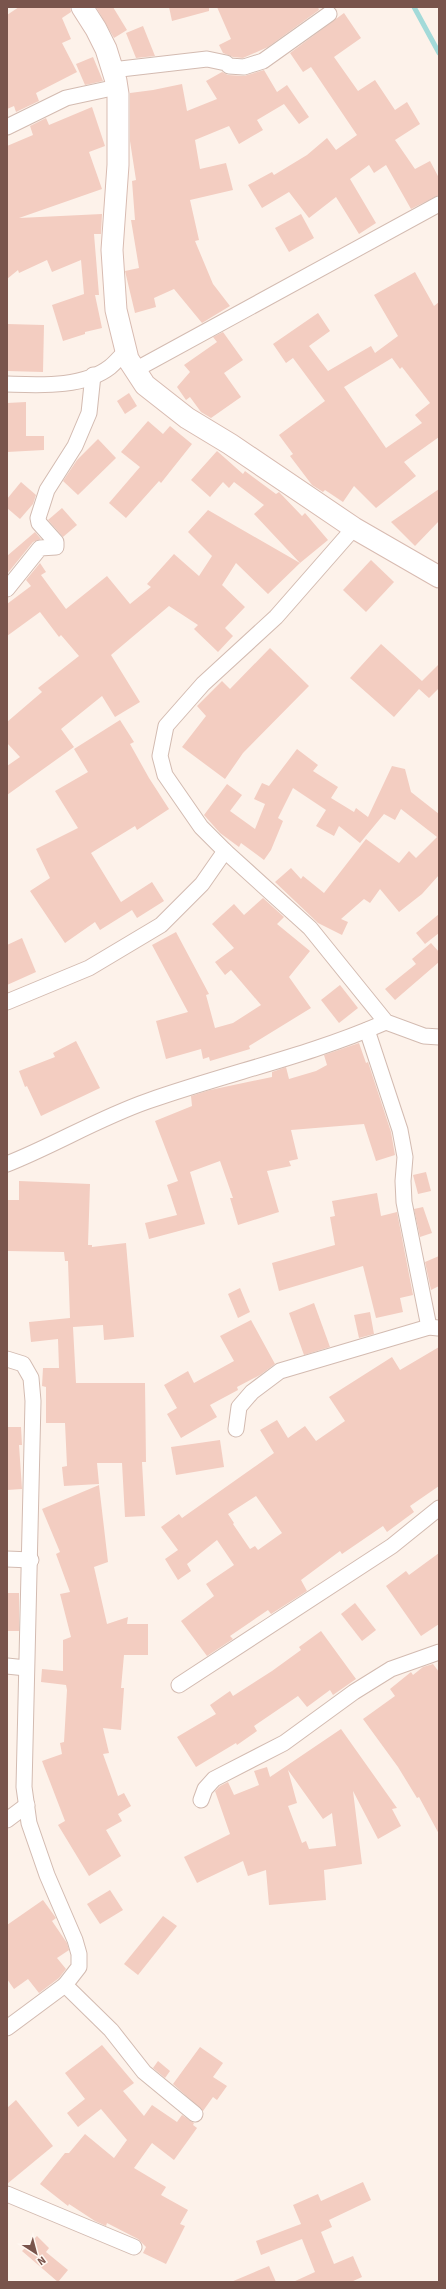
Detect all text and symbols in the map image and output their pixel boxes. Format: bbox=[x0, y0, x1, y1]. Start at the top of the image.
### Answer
north arrow bbox=[16, 2233, 56, 2273]
text: N bbox=[34, 2252, 49, 2269]

